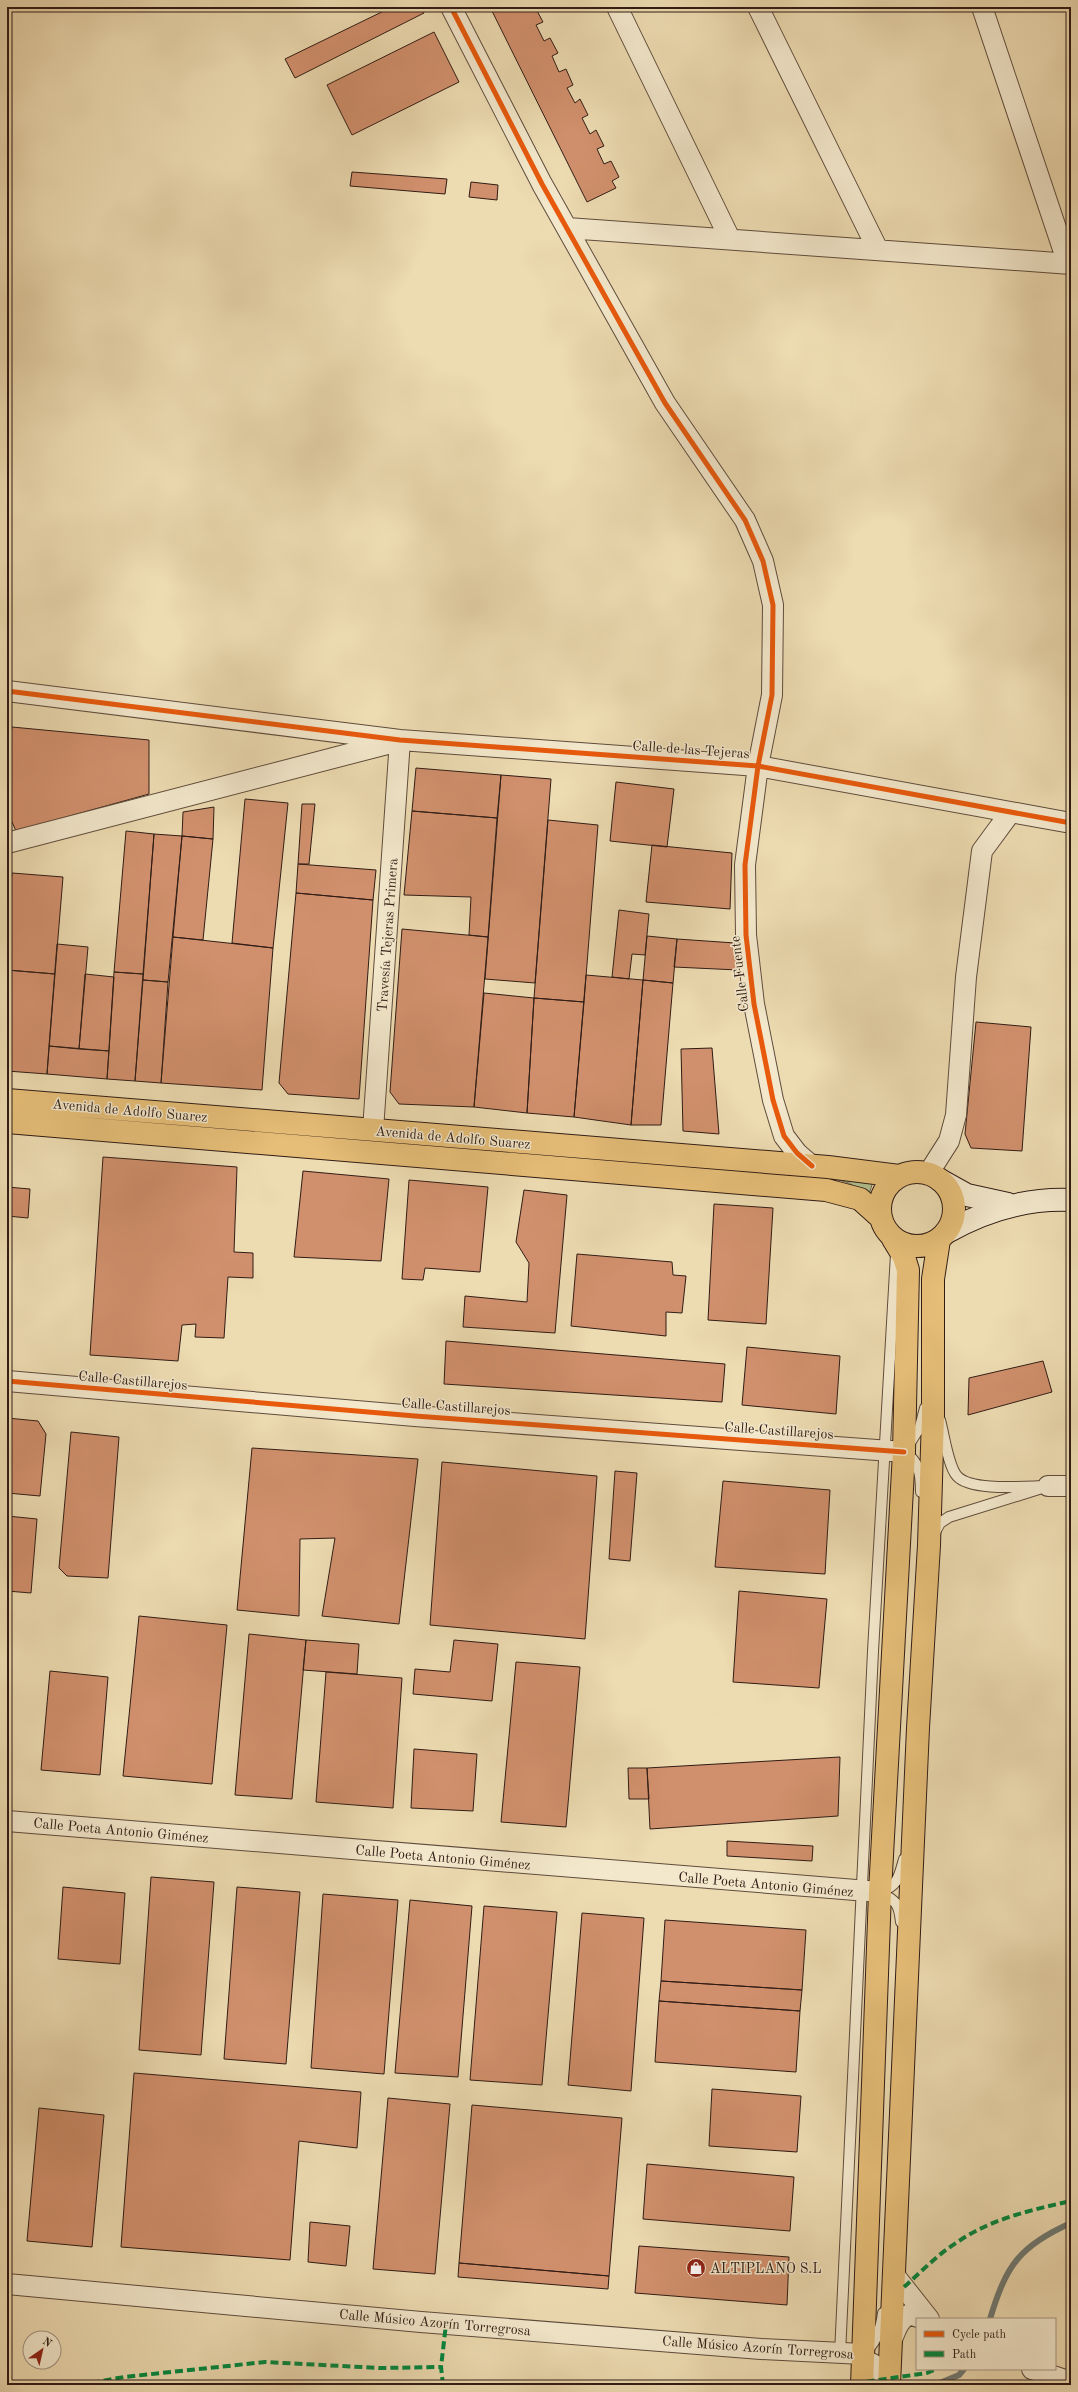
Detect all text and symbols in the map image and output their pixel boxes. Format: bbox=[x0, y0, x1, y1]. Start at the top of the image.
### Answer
street label: Calle de las Tejeras bbox=[632, 739, 750, 761]
street label: Travesía Tejeras Primera bbox=[376, 857, 400, 1013]
street label: Calle Fuente bbox=[728, 935, 752, 1013]
street label: Avenida de Adolfo Suarez bbox=[52, 1097, 208, 1125]
street label: Avenida de Adolfo Suarez bbox=[375, 1124, 531, 1152]
street label: Calle Castillarejos bbox=[78, 1369, 188, 1393]
street label: Calle Castillarejos bbox=[401, 1396, 511, 1418]
street label: Calle Castillarejos bbox=[724, 1420, 834, 1442]
street label: Calle Poeta Antonio Giménez bbox=[33, 1816, 209, 1846]
street label: Calle Poeta Antonio Giménez bbox=[355, 1843, 531, 1873]
street label: Calle Poeta Antonio Giménez bbox=[678, 1870, 854, 1900]
shop icon: ALTIPLANO S.L bbox=[685, 2257, 707, 2279]
place label: ALTIPLANO S.L bbox=[710, 2262, 822, 2276]
street label: Calle Músico Azorín Torregrosa bbox=[339, 2308, 531, 2338]
legend bbox=[916, 2318, 1056, 2370]
text: Cycle path bbox=[952, 2329, 1007, 2341]
north arrow bbox=[22, 2330, 62, 2370]
street label: Calle Músico Azorín Torregrosa bbox=[662, 2334, 854, 2362]
text: N bbox=[40, 2336, 54, 2350]
text: Path bbox=[952, 2349, 977, 2361]

